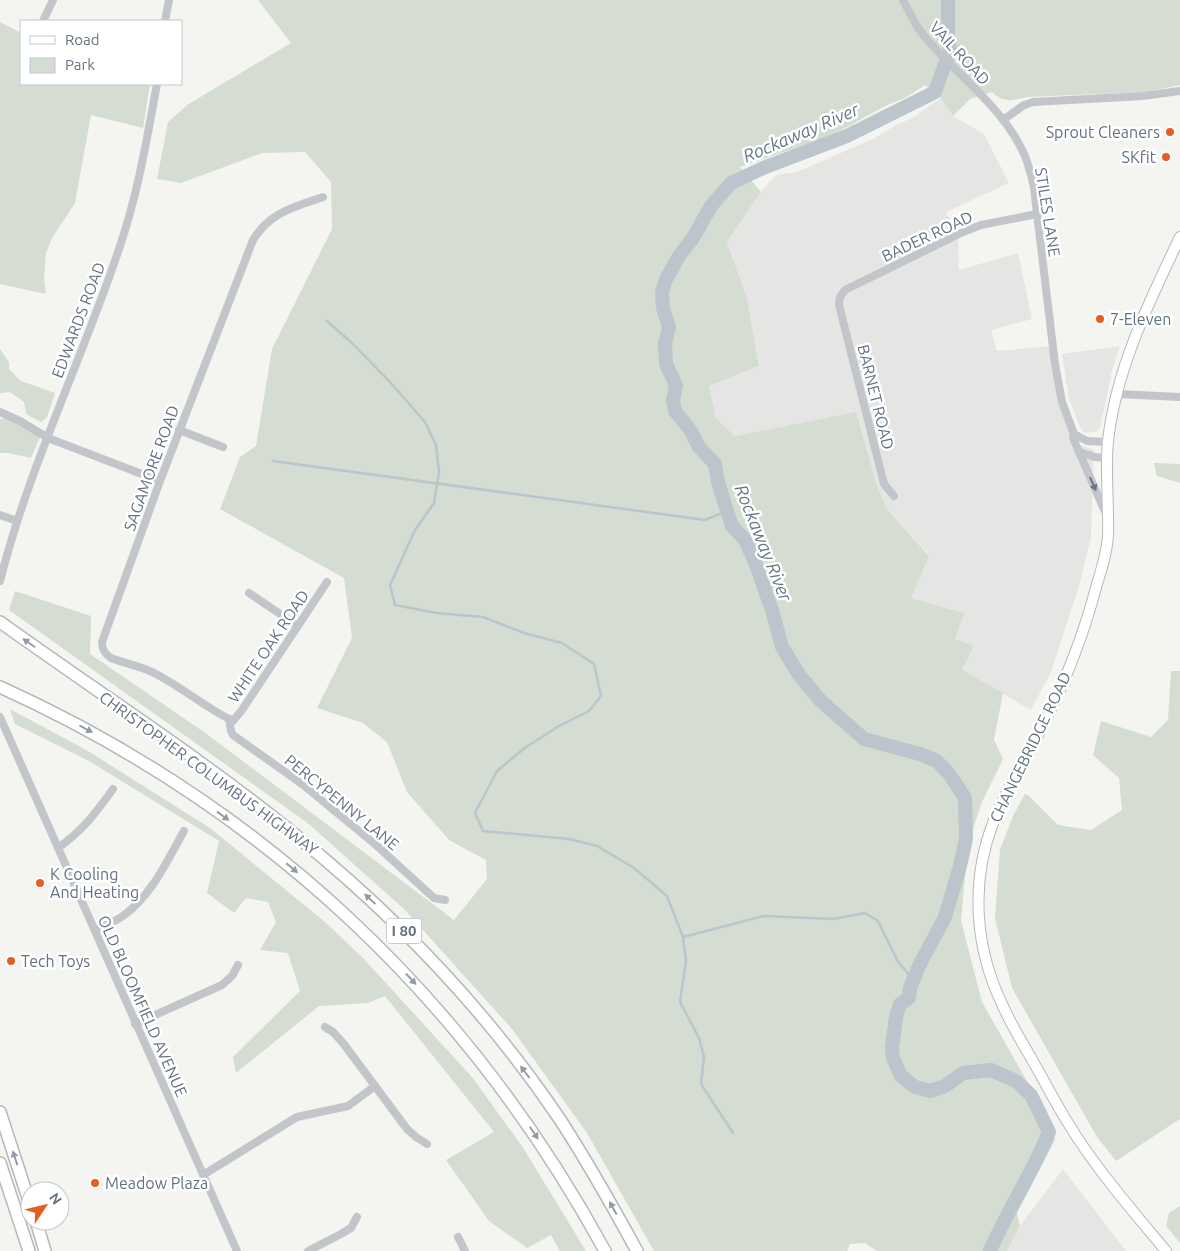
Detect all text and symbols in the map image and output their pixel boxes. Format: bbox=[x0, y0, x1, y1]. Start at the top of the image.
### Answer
street label: VAIL ROAD bbox=[926, 18, 994, 88]
legend bbox=[20, 20, 182, 85]
text: Road bbox=[65, 31, 100, 48]
text: Park bbox=[65, 56, 95, 73]
water label: Rockaway River bbox=[740, 98, 863, 165]
place label: Sprout Cleaners bbox=[1046, 123, 1160, 141]
marker: Sprout Cleaners bbox=[1164, 126, 1176, 138]
place label: SKfit bbox=[1122, 148, 1157, 166]
marker: SKfit bbox=[1160, 151, 1172, 163]
street label: STILES LANE bbox=[1032, 166, 1064, 258]
street label: BADER ROAD bbox=[879, 207, 975, 265]
street label: EDWARDS ROAD bbox=[48, 260, 108, 380]
place label: 7-Eleven bbox=[1110, 310, 1171, 328]
marker: 7-Eleven bbox=[1094, 313, 1106, 325]
street label: BARNET ROAD bbox=[854, 343, 898, 451]
street label: SAGAMORE ROAD bbox=[120, 403, 182, 533]
one-way arrow bbox=[1089, 477, 1097, 491]
water label: Rockaway River bbox=[731, 481, 797, 605]
street label: WHITE OAK ROAD bbox=[224, 586, 312, 706]
one-way arrow bbox=[22, 638, 36, 648]
street label: CHANGEBRIDGE ROAD bbox=[986, 669, 1074, 825]
street label: CHRISTOPHER COLUMBUS HIGHWAY bbox=[96, 688, 322, 859]
one-way arrow bbox=[79, 725, 93, 733]
street label: PERCYPENNY LANE bbox=[281, 750, 403, 854]
one-way arrow bbox=[216, 811, 230, 821]
one-way arrow bbox=[286, 862, 298, 873]
place label: K Cooling And Heating bbox=[50, 865, 139, 901]
marker: K Cooling And Heating bbox=[34, 877, 46, 889]
one-way arrow bbox=[364, 893, 376, 905]
street label: OLD BLOOMFIELD AVENUE bbox=[95, 912, 191, 1100]
road number: I 80 bbox=[386, 918, 422, 944]
place label: Tech Toys bbox=[21, 952, 90, 970]
marker: Tech Toys bbox=[5, 955, 17, 967]
one-way arrow bbox=[405, 972, 417, 984]
one-way arrow bbox=[520, 1065, 530, 1079]
one-way arrow bbox=[529, 1126, 539, 1140]
one-way arrow bbox=[11, 1151, 18, 1166]
place label: Meadow Plaza bbox=[105, 1174, 208, 1192]
marker: Meadow Plaza bbox=[89, 1177, 101, 1189]
north arrow bbox=[20, 1181, 70, 1231]
text: N bbox=[46, 1190, 65, 1207]
one-way arrow bbox=[609, 1202, 618, 1215]

